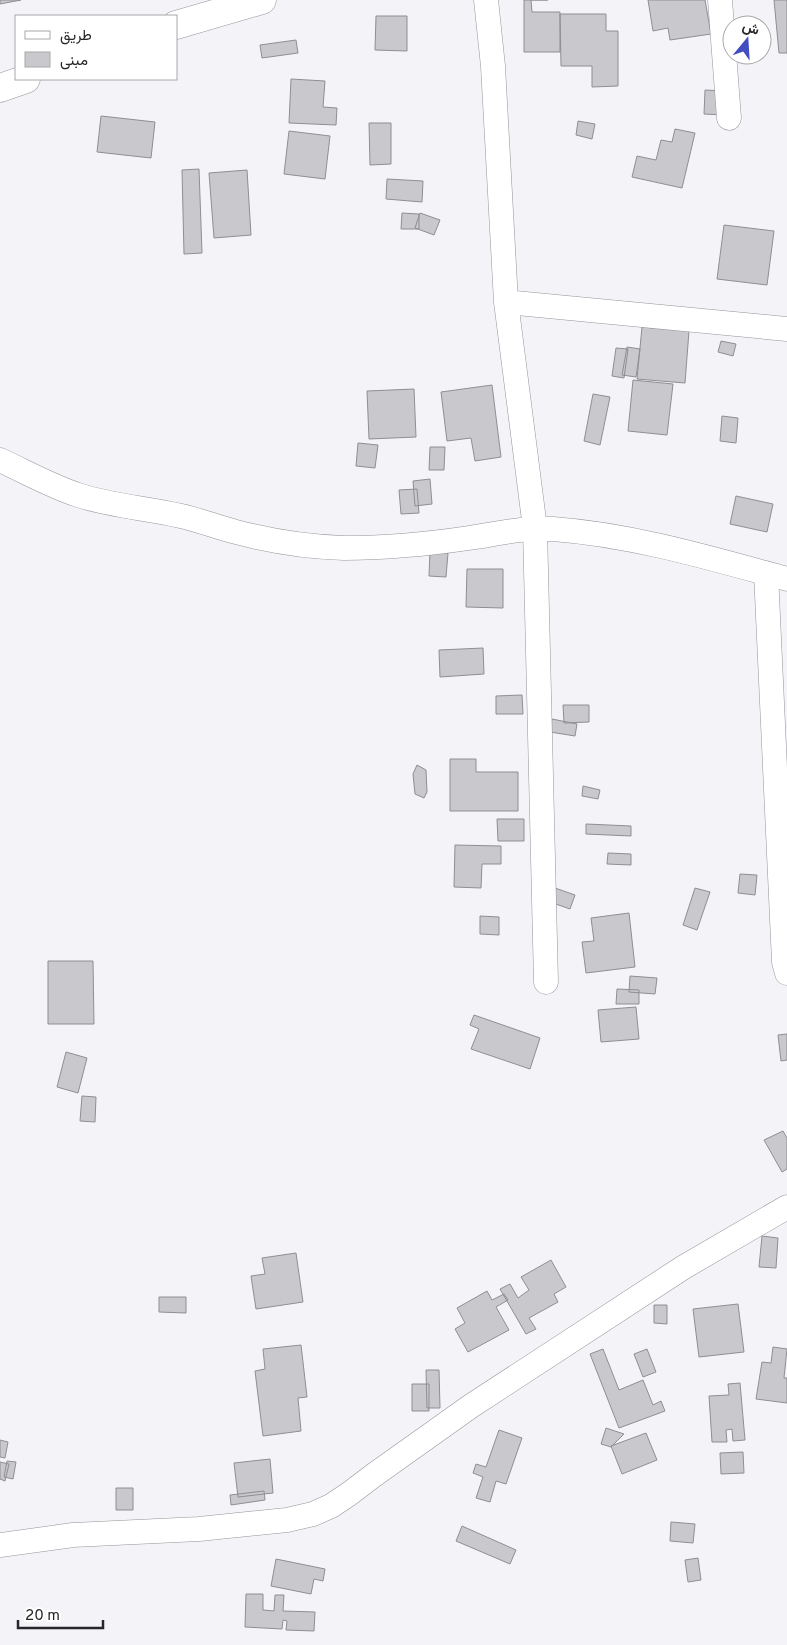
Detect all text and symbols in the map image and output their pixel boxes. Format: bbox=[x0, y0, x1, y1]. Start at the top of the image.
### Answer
legend bbox=[15, 15, 178, 80]
north arrow bbox=[722, 15, 772, 65]
text: ش bbox=[740, 18, 761, 40]
text: طريق bbox=[60, 27, 92, 46]
text: مبنى bbox=[60, 52, 88, 71]
scale bar bbox=[18, 1598, 102, 1630]
text: 20 m bbox=[25, 1607, 60, 1626]

